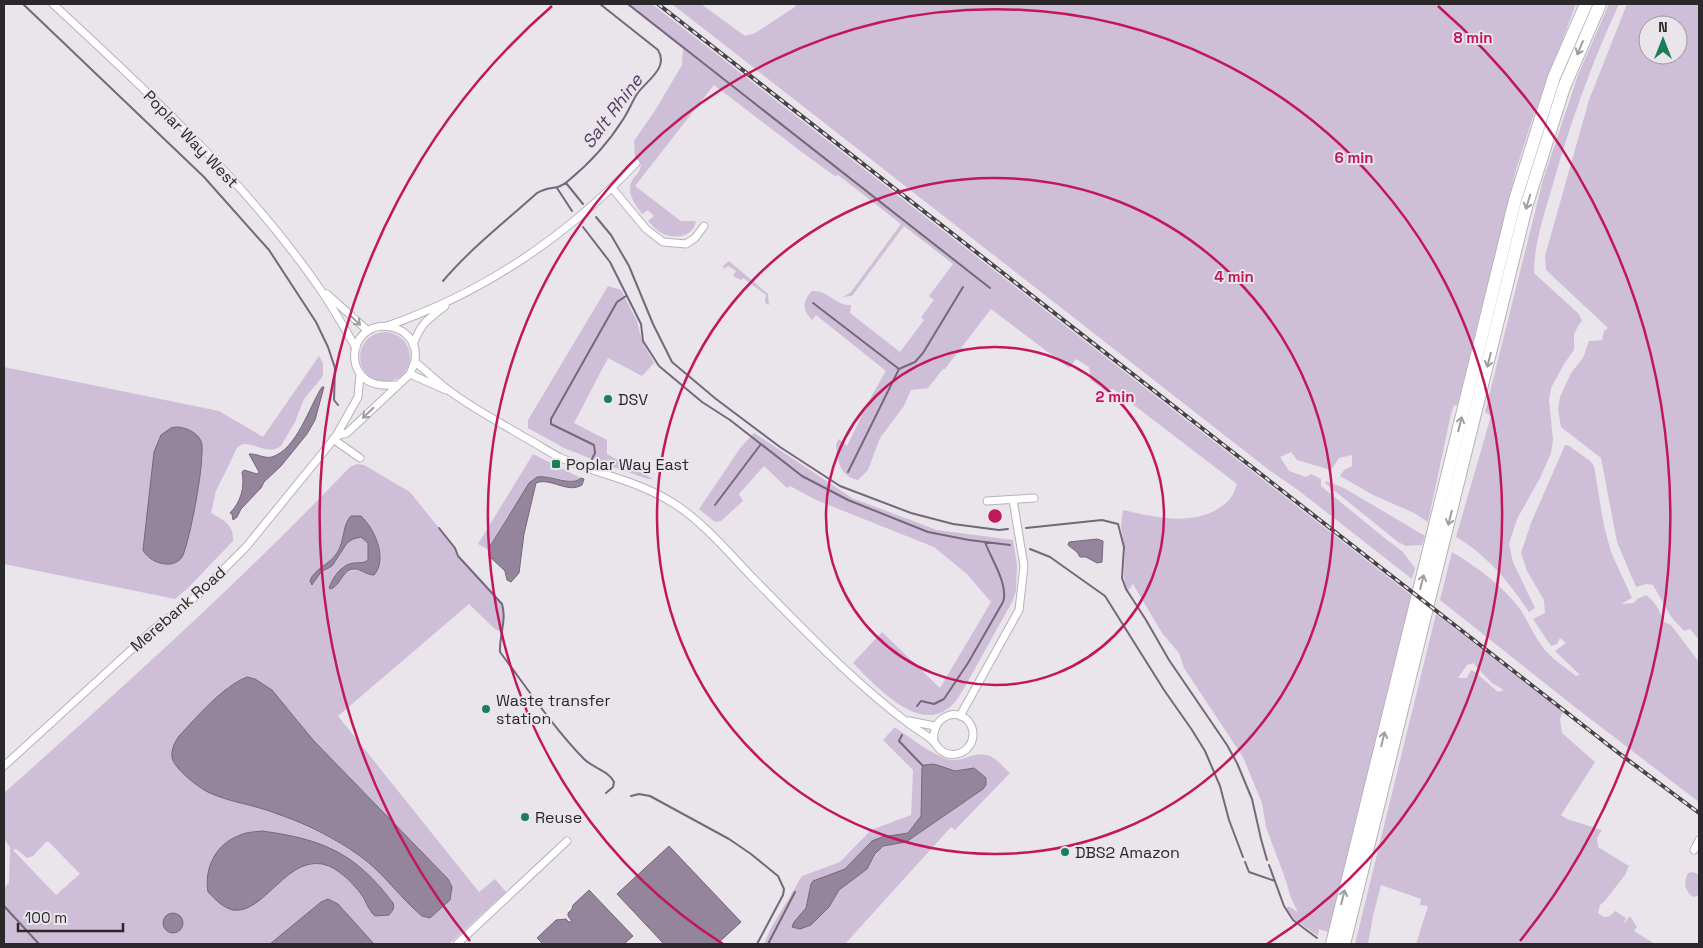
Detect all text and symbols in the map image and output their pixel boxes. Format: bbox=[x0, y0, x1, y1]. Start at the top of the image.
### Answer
north arrow bbox=[1638, 15, 1688, 65]
text: N bbox=[1658, 18, 1668, 36]
text: 8 min bbox=[1454, 28, 1492, 47]
one-way arrow bbox=[1575, 41, 1584, 56]
water label: Salt Rhine bbox=[577, 68, 648, 153]
street label: Poplar Way West bbox=[139, 86, 243, 192]
text: 6 min bbox=[1334, 148, 1374, 167]
one-way arrow bbox=[1522, 194, 1532, 210]
text: 4 min bbox=[1214, 267, 1254, 286]
one-way arrow bbox=[349, 314, 362, 326]
one-way arrow bbox=[1484, 351, 1493, 367]
text: 2 min bbox=[1096, 387, 1134, 406]
place label: DSV bbox=[618, 389, 648, 410]
marker: DSV bbox=[602, 393, 614, 405]
one-way arrow bbox=[361, 407, 374, 419]
one-way arrow bbox=[1456, 416, 1465, 432]
place label: Poplar Way East bbox=[566, 454, 689, 475]
marker: Poplar Way East bbox=[550, 458, 562, 470]
centre of rings bbox=[986, 507, 1004, 525]
one-way arrow bbox=[1445, 509, 1454, 525]
street label: Merebank Road bbox=[126, 562, 230, 656]
one-way arrow bbox=[1418, 574, 1427, 590]
place label: Waste transfer station bbox=[496, 690, 610, 729]
marker: Waste transfer station bbox=[480, 703, 492, 715]
one-way arrow bbox=[1379, 732, 1388, 748]
place label: Reuse bbox=[535, 807, 582, 828]
marker: Reuse bbox=[519, 811, 531, 823]
place label: DBS2 Amazon bbox=[1075, 842, 1180, 863]
marker: DBS2 Amazon bbox=[1059, 846, 1071, 858]
one-way arrow bbox=[1339, 889, 1349, 905]
scale bar bbox=[18, 900, 122, 932]
text: 100 m bbox=[25, 908, 67, 927]

